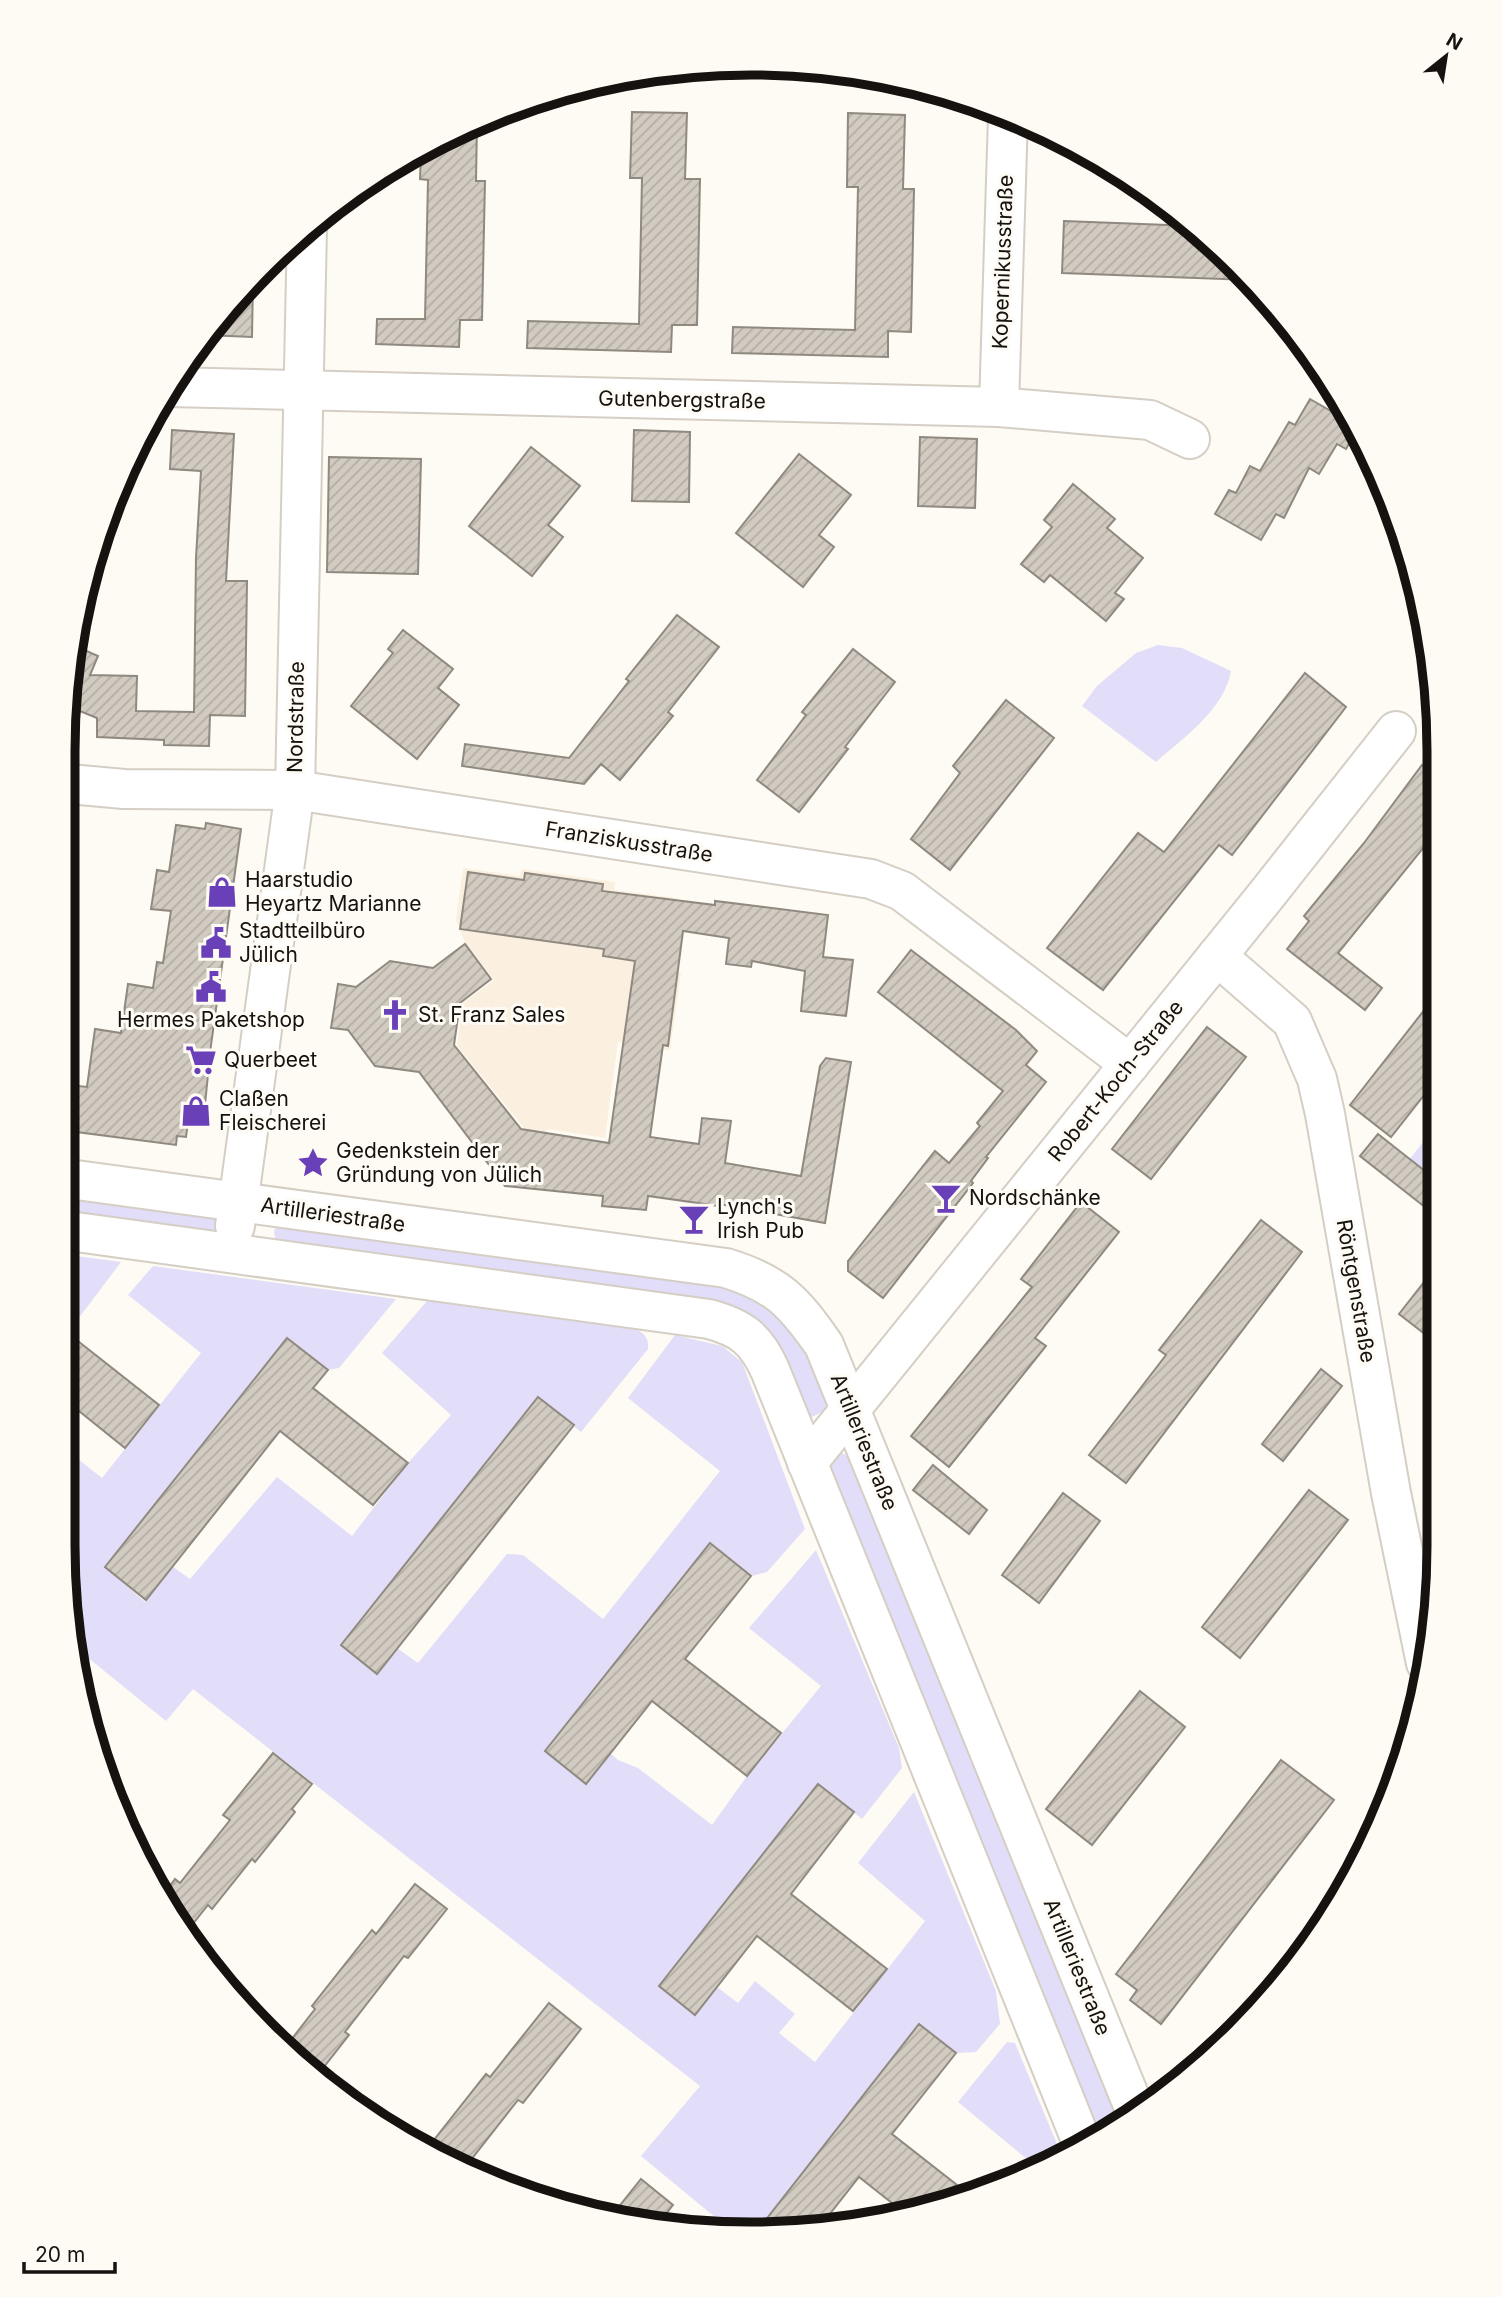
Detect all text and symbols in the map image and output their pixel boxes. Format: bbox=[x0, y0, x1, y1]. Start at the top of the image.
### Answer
north arrow bbox=[1411, 21, 1481, 91]
text: N bbox=[1442, 28, 1466, 55]
street label: Kopernikusstraße bbox=[987, 174, 1018, 350]
street label: Gutenbergstraße bbox=[598, 386, 766, 413]
street label: Nordstraße bbox=[282, 661, 309, 773]
street label: Franziskusstraße bbox=[543, 816, 715, 867]
place label: Haarstudio Heyartz Marianne bbox=[245, 867, 421, 916]
shop icon: Haarstudio Heyartz Marianne bbox=[205, 875, 239, 909]
place label: Stadtteilbüro Jülich bbox=[239, 918, 365, 967]
public building icon: Stadtteilbüro Jülich bbox=[199, 926, 233, 960]
public building icon: Hermes Paketshop bbox=[194, 970, 228, 1004]
street label: Robert-Koch-Straße bbox=[1043, 995, 1188, 1166]
church icon: St. Franz Sales bbox=[378, 998, 412, 1032]
place label: St. Franz Sales bbox=[418, 1002, 565, 1027]
place label: Hermes Paketshop bbox=[117, 1007, 305, 1032]
supermarket icon: Querbeet bbox=[184, 1043, 218, 1077]
place label: Querbeet bbox=[224, 1047, 317, 1072]
place label: Claßen Fleischerei bbox=[219, 1086, 326, 1135]
shop icon: Claßen Fleischerei bbox=[179, 1094, 213, 1128]
place label: Gedenkstein der Gründung von Jülich bbox=[336, 1138, 542, 1187]
place icon: Gedenkstein der Gründung von Jülich bbox=[296, 1146, 330, 1180]
bar icon: Nordschänke bbox=[929, 1181, 963, 1215]
place label: Nordschänke bbox=[969, 1185, 1101, 1210]
street label: Artilleriestraße bbox=[259, 1192, 407, 1237]
place label: Lynch's Irish Pub bbox=[717, 1194, 804, 1243]
bar icon: Lynch's Irish Pub bbox=[677, 1202, 711, 1236]
street label: Röntgenstraße bbox=[1332, 1217, 1381, 1365]
street label: Artilleriestraße bbox=[826, 1370, 903, 1514]
street label: Artilleriestraße bbox=[1039, 1895, 1116, 2039]
scale bar bbox=[24, 2230, 116, 2274]
text: 20 m bbox=[35, 2242, 85, 2267]

